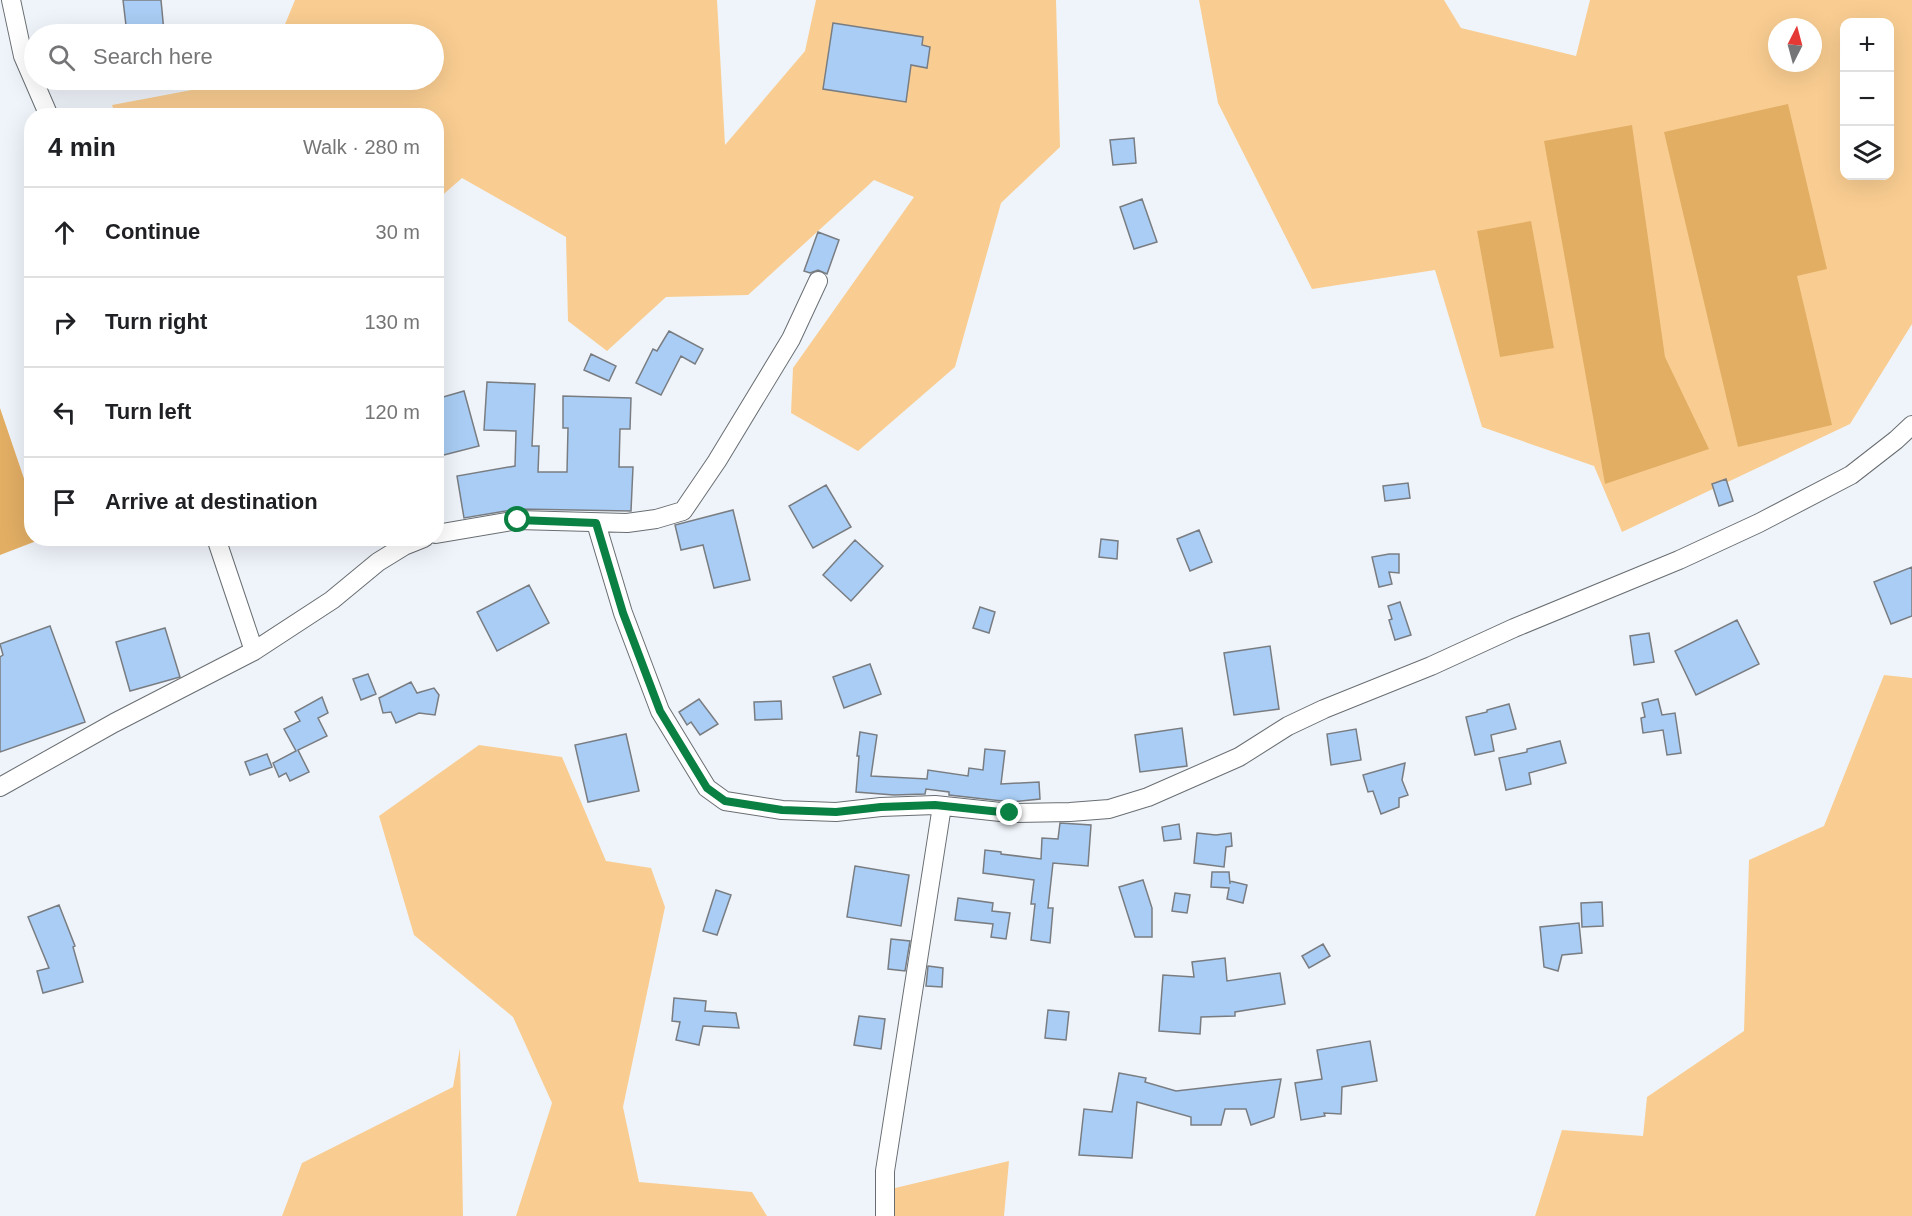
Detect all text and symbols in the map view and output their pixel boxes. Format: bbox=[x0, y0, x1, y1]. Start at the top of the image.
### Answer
north arrow bbox=[1768, 18, 1822, 72]
map controls bbox=[1840, 18, 1894, 180]
button: + bbox=[1840, 18, 1894, 72]
search box bbox=[24, 24, 444, 90]
icon: search bbox=[45, 41, 78, 74]
text: Search here bbox=[93, 44, 213, 69]
button: − bbox=[1840, 72, 1894, 126]
button: layers bbox=[1840, 126, 1894, 180]
text: 4 min bbox=[48, 132, 116, 162]
text: Walk · 280 m bbox=[303, 136, 420, 158]
icon: ahead bbox=[48, 216, 81, 249]
text: Continue bbox=[105, 219, 200, 244]
text: 30 m bbox=[376, 221, 420, 243]
icon: right bbox=[48, 306, 81, 339]
text: Turn right bbox=[105, 309, 207, 334]
text: 130 m bbox=[364, 311, 420, 333]
icon: left bbox=[48, 396, 81, 429]
text: Turn left bbox=[105, 399, 191, 424]
text: 120 m bbox=[364, 401, 420, 423]
icon: arrive bbox=[48, 486, 81, 519]
text: Arrive at destination bbox=[105, 489, 318, 514]
route start bbox=[504, 506, 530, 532]
route end bbox=[996, 799, 1022, 825]

